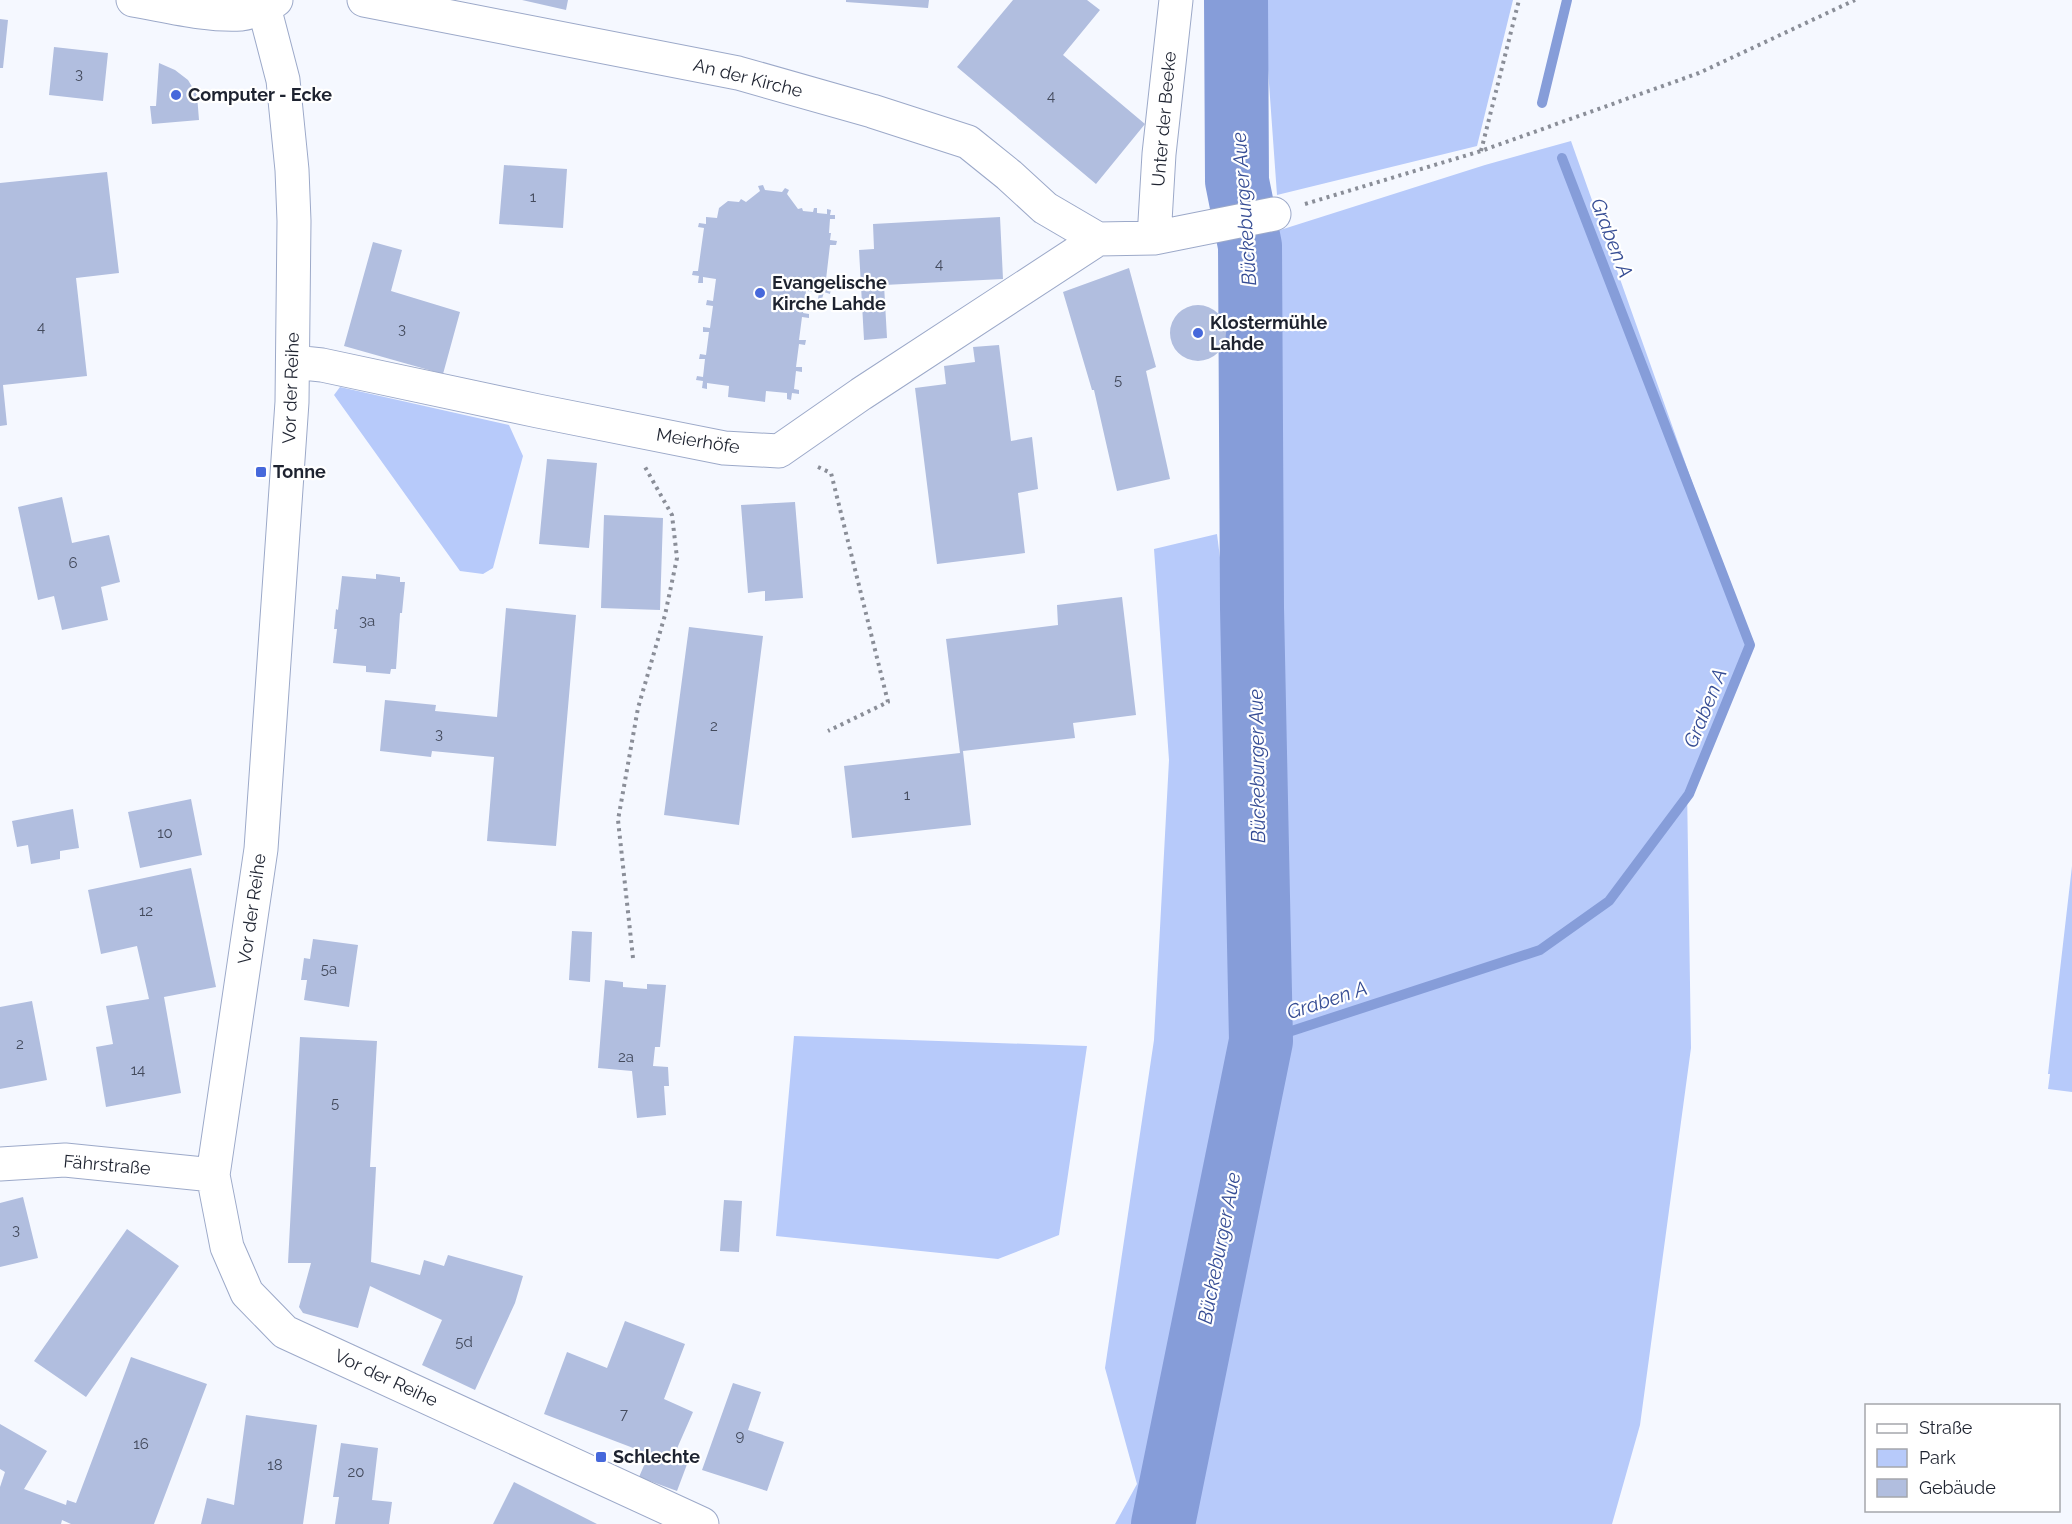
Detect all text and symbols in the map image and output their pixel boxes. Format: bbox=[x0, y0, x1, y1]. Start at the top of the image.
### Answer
street label: Unter der Beeke bbox=[1147, 50, 1180, 188]
street label: An der Kirche bbox=[691, 54, 805, 101]
house number: 3 bbox=[75, 65, 83, 83]
place label: Computer - Ecke bbox=[188, 84, 332, 105]
house number: 4 bbox=[1047, 87, 1055, 105]
marker: Computer - Ecke bbox=[169, 88, 183, 102]
water label: Bückeburger Aue bbox=[1227, 131, 1261, 287]
house number: 1 bbox=[530, 188, 537, 206]
water label: Graben A bbox=[1586, 195, 1638, 281]
house number: 4 bbox=[935, 255, 943, 273]
place label: Evangelische Kirche Lahde bbox=[772, 272, 887, 314]
marker: Evangelische Kirche Lahde bbox=[753, 286, 767, 300]
place label: Klostermühle Lahde bbox=[1210, 312, 1328, 354]
house number: 4 bbox=[37, 318, 45, 336]
house number: 3 bbox=[398, 320, 406, 338]
marker: Klostermühle Lahde bbox=[1191, 326, 1205, 340]
street label: Vor der Reihe bbox=[278, 331, 303, 444]
house number: 5 bbox=[1114, 371, 1122, 389]
street label: Meierhöfe bbox=[655, 424, 742, 458]
place label: Tonne bbox=[273, 461, 326, 482]
marker: Tonne bbox=[254, 465, 268, 479]
house number: 6 bbox=[68, 554, 78, 572]
house number: 3a bbox=[359, 612, 375, 630]
water label: Graben A bbox=[1678, 665, 1732, 751]
water label: Bückeburger Aue bbox=[1244, 688, 1270, 843]
house number: 2 bbox=[710, 717, 718, 735]
house number: 3 bbox=[435, 725, 443, 743]
house number: 1 bbox=[904, 786, 911, 804]
house number: 10 bbox=[157, 824, 173, 842]
street label: Vor der Reihe bbox=[233, 852, 270, 966]
house number: 12 bbox=[139, 902, 153, 920]
house number: 5a bbox=[321, 960, 337, 978]
water label: Graben A bbox=[1284, 976, 1370, 1024]
house number: 2 bbox=[16, 1035, 24, 1053]
house number: 2a bbox=[618, 1048, 634, 1066]
house number: 14 bbox=[131, 1061, 145, 1079]
house number: 5 bbox=[331, 1094, 339, 1112]
street label: Fährstraße bbox=[63, 1150, 152, 1179]
water label: Bückeburger Aue bbox=[1193, 1170, 1246, 1326]
house number: 3 bbox=[12, 1221, 20, 1239]
house number: 5d bbox=[455, 1333, 473, 1351]
street label: Vor der Reihe bbox=[331, 1344, 442, 1411]
legend bbox=[1865, 1404, 2060, 1512]
house number: 7 bbox=[620, 1405, 628, 1423]
text: Straße bbox=[1919, 1417, 1973, 1438]
house number: 9 bbox=[736, 1427, 745, 1445]
house number: 16 bbox=[133, 1435, 149, 1453]
place label: Schlechte bbox=[613, 1446, 700, 1467]
text: Park bbox=[1919, 1447, 1956, 1468]
marker: Schlechte bbox=[594, 1450, 608, 1464]
house number: 18 bbox=[267, 1456, 283, 1474]
house number: 20 bbox=[348, 1463, 365, 1481]
text: Gebäude bbox=[1919, 1477, 1996, 1498]

